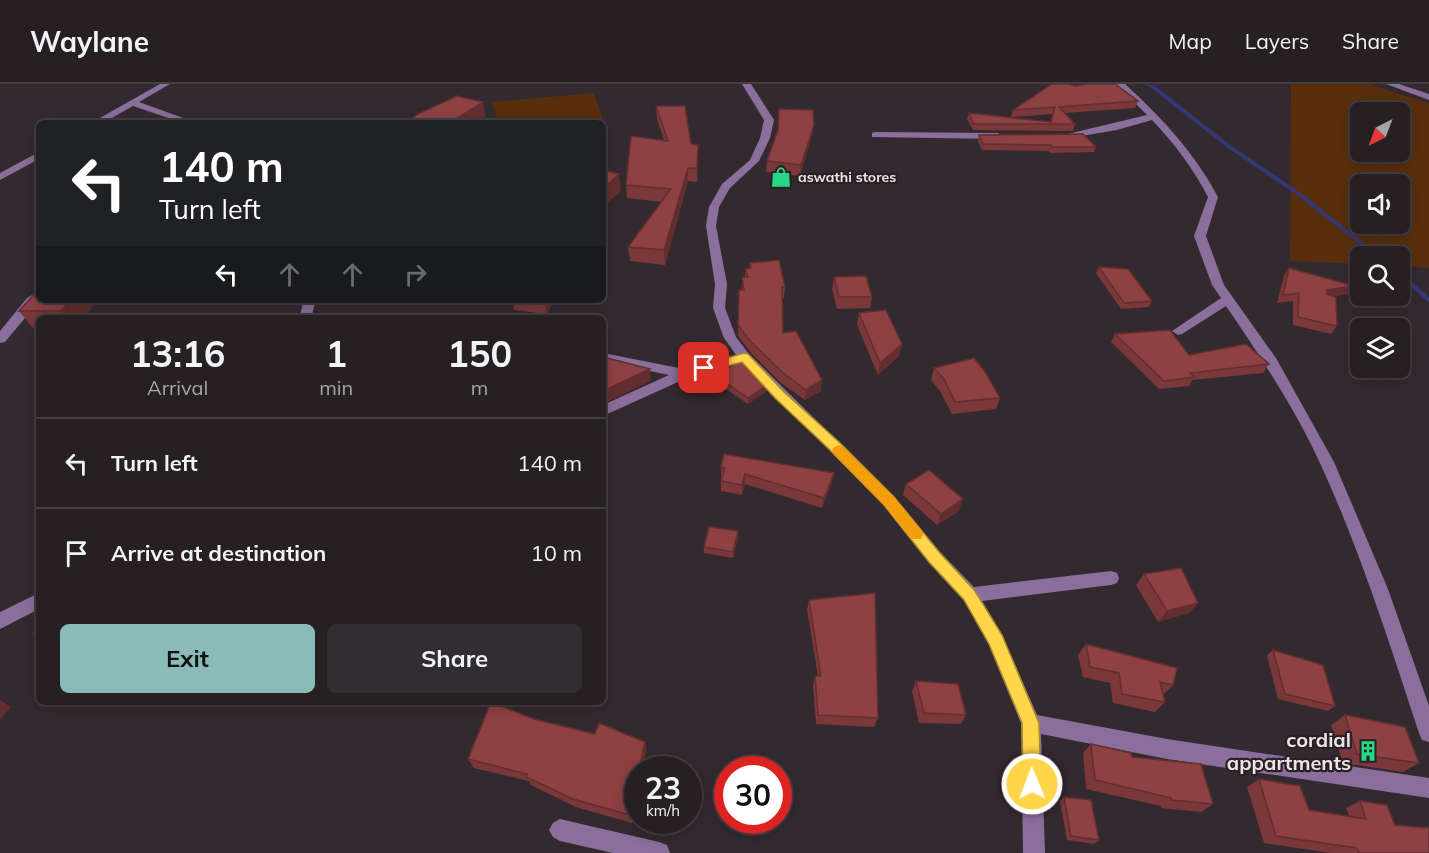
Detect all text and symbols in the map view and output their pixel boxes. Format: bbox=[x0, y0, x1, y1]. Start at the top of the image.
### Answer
text: Waylane bbox=[30, 24, 149, 59]
text: Map bbox=[1169, 28, 1212, 54]
text: Layers bbox=[1245, 28, 1309, 54]
text: Share bbox=[1342, 28, 1399, 54]
north arrow bbox=[1350, 102, 1410, 162]
map controls bbox=[1350, 102, 1410, 378]
text: 140 m bbox=[159, 140, 284, 193]
icon: left bbox=[60, 144, 138, 222]
shop icon: aswathi stores bbox=[769, 165, 793, 189]
place label: aswathi stores bbox=[798, 168, 896, 186]
button: sound bbox=[1350, 174, 1410, 234]
text: Turn left bbox=[159, 192, 261, 226]
button: search bbox=[1350, 246, 1410, 306]
icon: left bbox=[210, 258, 243, 291]
icon: ahead bbox=[273, 258, 306, 291]
icon: ahead bbox=[336, 258, 369, 291]
icon: right bbox=[399, 258, 432, 291]
button: layers bbox=[1350, 318, 1410, 378]
text: 13:16 bbox=[130, 331, 225, 376]
text: 1 bbox=[325, 331, 347, 376]
text: 150 bbox=[447, 331, 512, 376]
pin bbox=[678, 342, 729, 393]
icon: arrive bbox=[687, 351, 720, 384]
text: Arrival bbox=[147, 375, 208, 400]
text: min bbox=[319, 375, 353, 400]
text: m bbox=[471, 375, 488, 400]
icon: left bbox=[60, 447, 93, 480]
text: Turn left bbox=[111, 449, 198, 477]
text: 140 m bbox=[517, 449, 582, 477]
icon: arrive bbox=[60, 537, 93, 570]
text: Arrive at destination bbox=[111, 539, 326, 567]
text: 10 m bbox=[531, 539, 582, 567]
button: Exit bbox=[60, 624, 315, 693]
button: Share bbox=[327, 624, 582, 693]
place label: cordial appartments bbox=[1227, 727, 1351, 775]
building icon: cordial appartments bbox=[1356, 739, 1380, 763]
position arrow bbox=[1000, 752, 1064, 816]
speed limit sign: 30 bbox=[714, 756, 792, 834]
text: 23 bbox=[645, 769, 681, 807]
text: km/h bbox=[646, 801, 680, 820]

